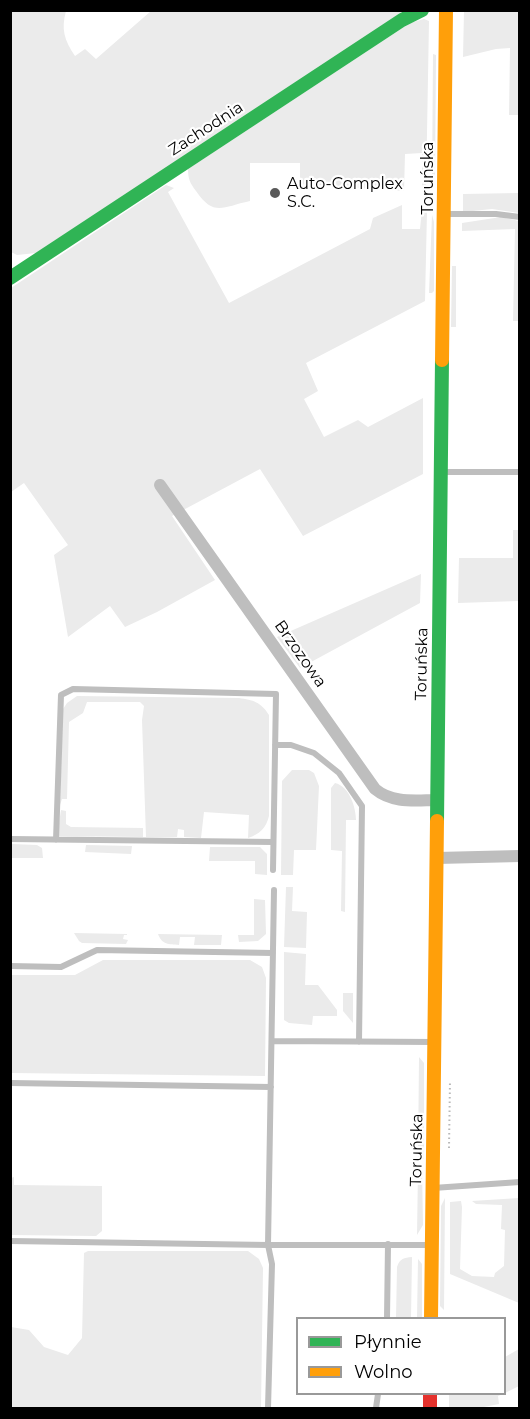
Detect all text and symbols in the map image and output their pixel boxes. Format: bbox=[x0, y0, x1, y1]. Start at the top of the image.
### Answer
street label: Zachodnia bbox=[165, 98, 247, 160]
street label: Toruńska bbox=[418, 142, 438, 214]
place label: Auto-Complex S.C. bbox=[287, 174, 403, 212]
marker: Auto-Complex S.C. bbox=[268, 186, 282, 200]
street label: Brzozowa bbox=[270, 617, 330, 691]
street label: Toruńska bbox=[412, 627, 432, 701]
street label: Toruńska bbox=[407, 1113, 427, 1187]
legend bbox=[296, 1317, 506, 1395]
text: Płynnie bbox=[354, 1331, 422, 1353]
text: Wolno bbox=[354, 1361, 413, 1383]

